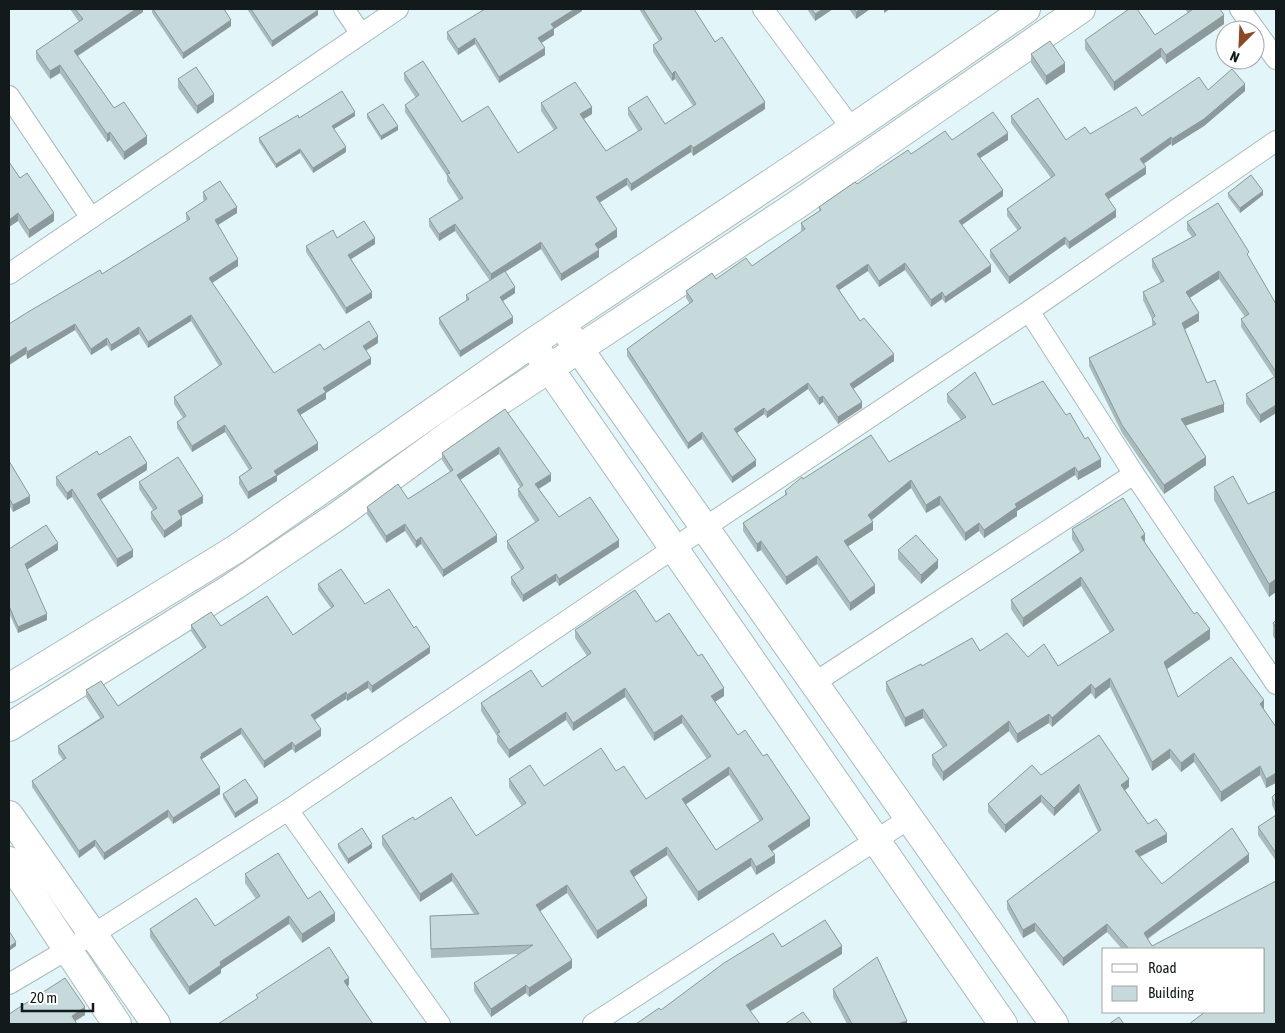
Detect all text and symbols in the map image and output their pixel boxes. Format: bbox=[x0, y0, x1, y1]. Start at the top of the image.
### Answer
north arrow bbox=[1215, 20, 1265, 70]
text: N bbox=[1228, 48, 1242, 66]
legend bbox=[1102, 948, 1265, 1013]
text: Road bbox=[1148, 959, 1177, 976]
scale bar bbox=[22, 980, 94, 1012]
text: Building bbox=[1148, 984, 1194, 1001]
text: 20 m bbox=[30, 989, 57, 1006]

